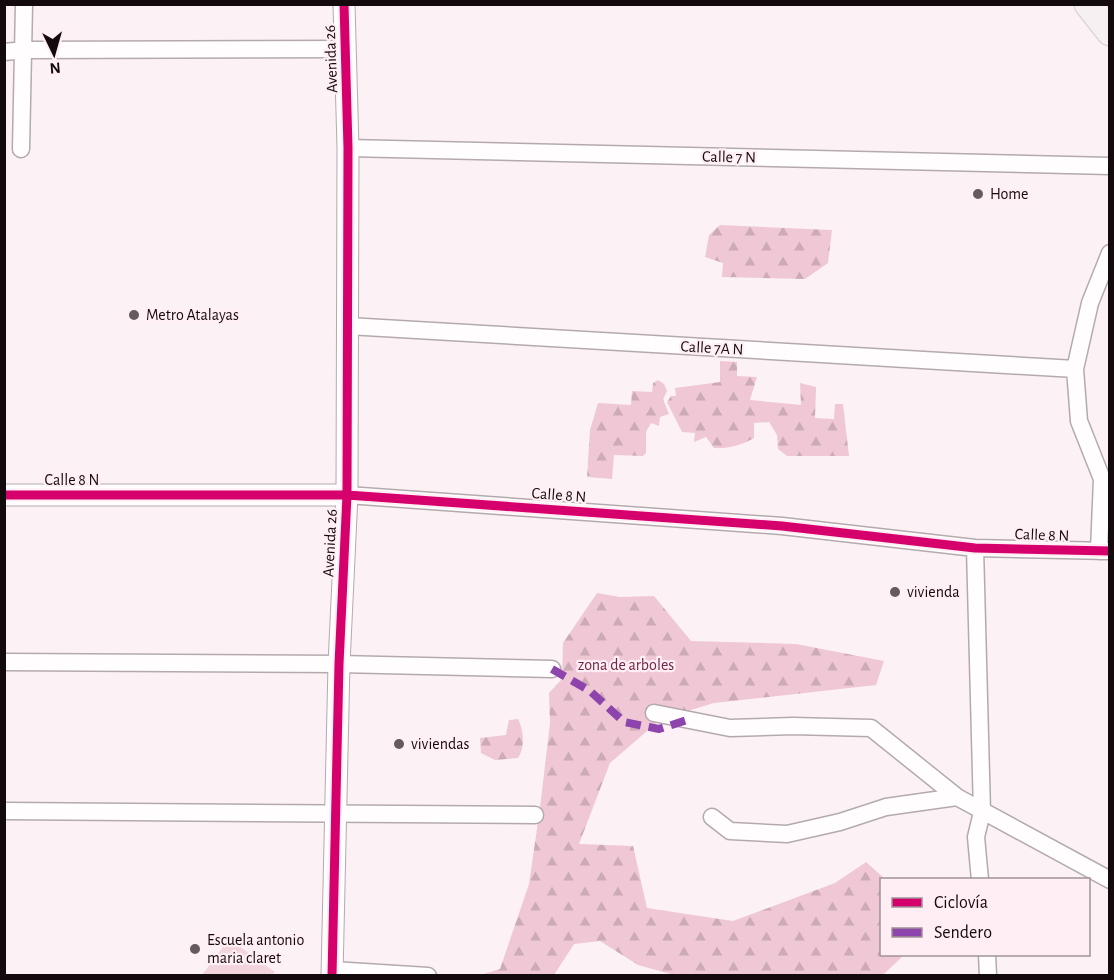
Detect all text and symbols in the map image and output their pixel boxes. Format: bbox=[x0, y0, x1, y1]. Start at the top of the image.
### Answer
north arrow bbox=[24, 24, 84, 84]
street label: Avenida 26 bbox=[322, 25, 340, 93]
text: N bbox=[49, 59, 61, 76]
street label: Calle 7 N bbox=[702, 149, 756, 165]
place label: Home bbox=[990, 186, 1029, 202]
marker: Home bbox=[971, 187, 985, 201]
place label: Metro Atalayas bbox=[146, 307, 239, 324]
marker: Metro Atalayas bbox=[127, 308, 141, 322]
street label: Calle 7A N bbox=[680, 338, 744, 358]
street label: Calle 8 N bbox=[45, 472, 99, 488]
street label: Calle 8 N bbox=[531, 485, 587, 505]
street label: Avenida 26 bbox=[320, 509, 340, 577]
street label: Calle 8 N bbox=[1014, 526, 1070, 544]
place label: vivienda bbox=[907, 584, 960, 600]
marker: vivienda bbox=[888, 585, 902, 599]
park label: zona de arboles bbox=[578, 657, 674, 673]
place label: viviendas bbox=[411, 736, 470, 752]
marker: viviendas bbox=[392, 737, 406, 751]
legend bbox=[880, 878, 1090, 956]
text: Ciclovía bbox=[934, 894, 988, 912]
text: Sendero bbox=[934, 924, 992, 942]
place label: Escuela antonio maria claret bbox=[207, 932, 304, 966]
marker: Escuela antonio maria claret bbox=[188, 942, 202, 956]

